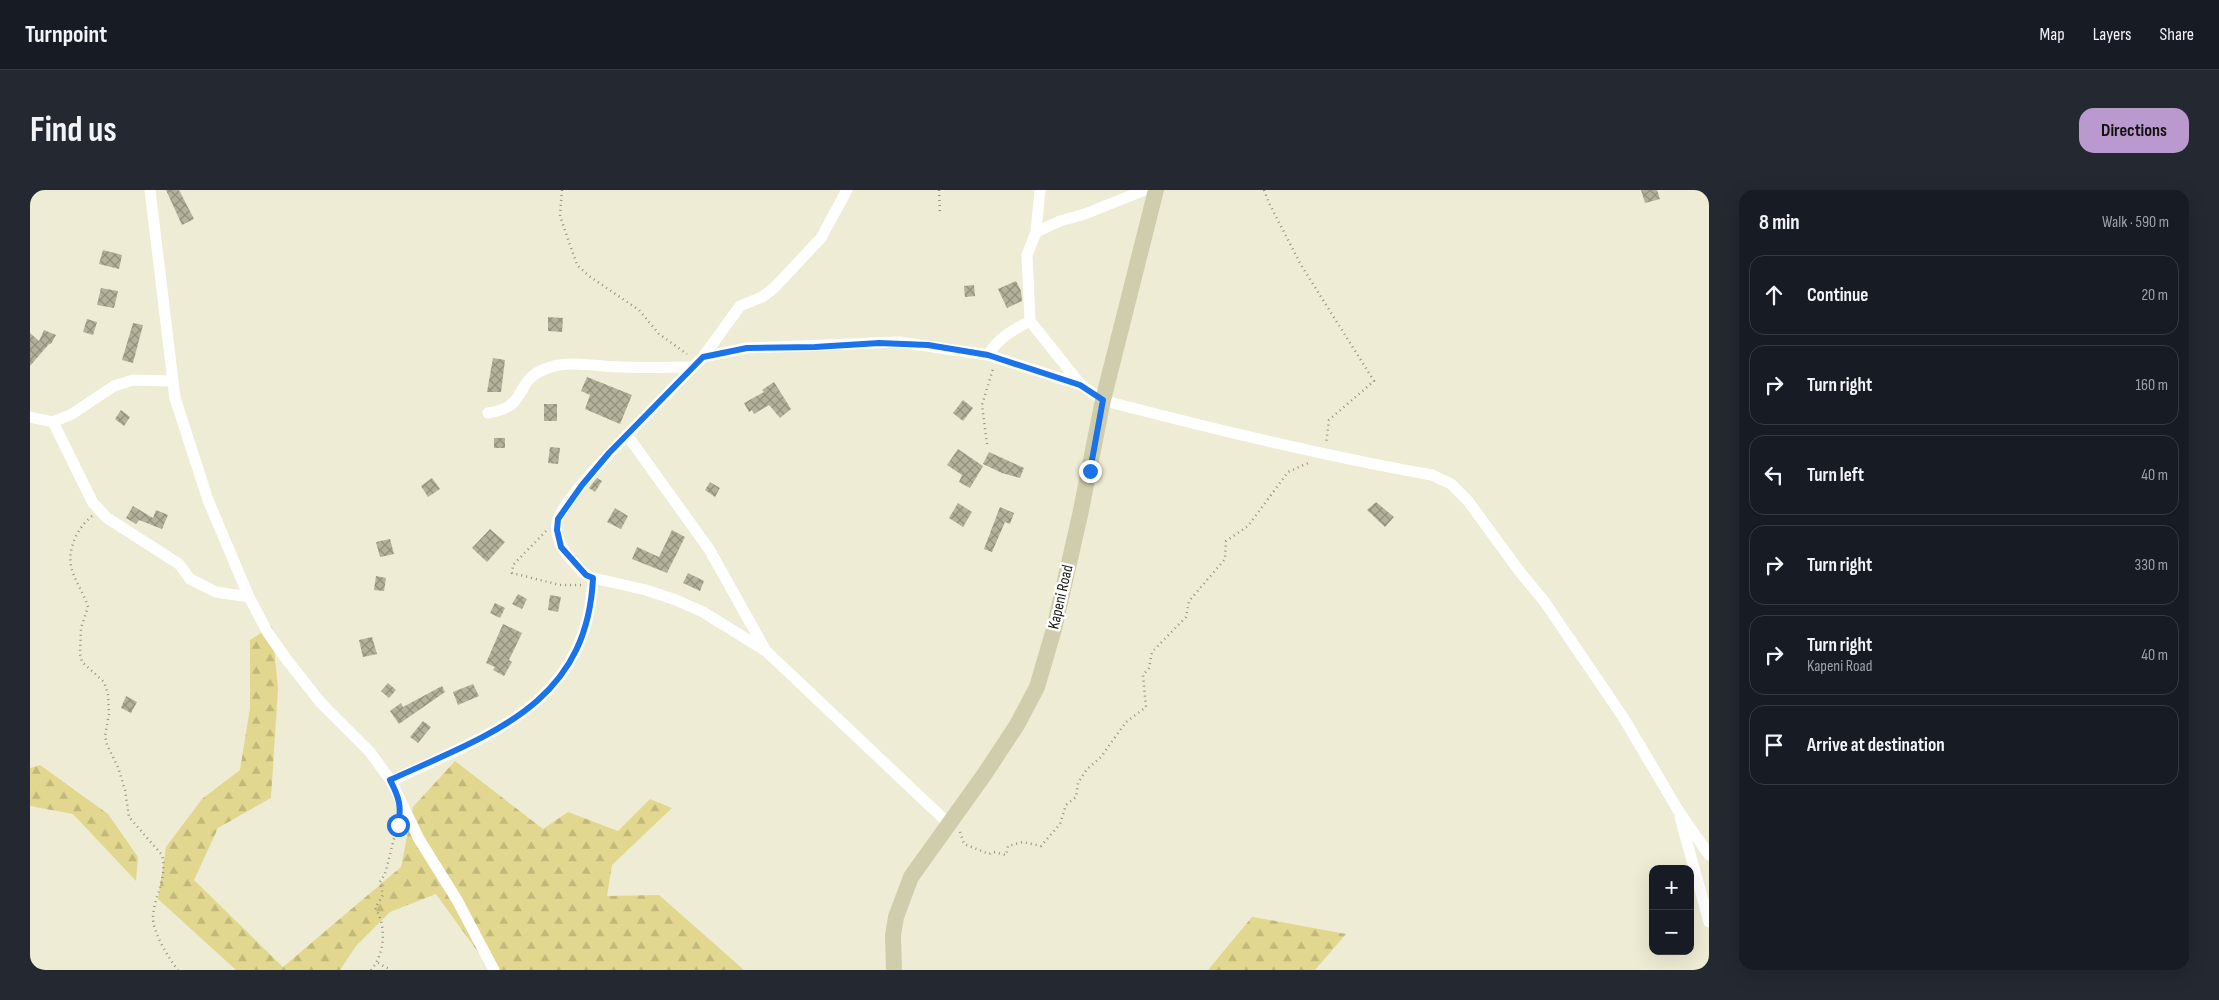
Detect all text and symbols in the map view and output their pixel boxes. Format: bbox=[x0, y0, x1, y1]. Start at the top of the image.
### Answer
text: Turnpoint bbox=[25, 20, 107, 49]
text: Map bbox=[2040, 24, 2065, 45]
text: Layers bbox=[2093, 24, 2132, 45]
text: Share bbox=[2160, 24, 2194, 45]
button: Directions bbox=[2079, 108, 2189, 153]
text: Find us bbox=[30, 109, 117, 152]
text: 8 min bbox=[1759, 210, 1800, 235]
text: Walk · 590 m bbox=[2102, 213, 2169, 232]
icon: ahead bbox=[1760, 281, 1788, 309]
text: Continue bbox=[1807, 284, 1868, 307]
text: 20 m bbox=[2141, 286, 2168, 305]
icon: right bbox=[1760, 371, 1788, 399]
text: Turn right bbox=[1807, 374, 1872, 397]
text: 160 m bbox=[2135, 376, 2168, 395]
route end bbox=[1079, 460, 1102, 483]
icon: left bbox=[1760, 461, 1788, 489]
text: Turn left bbox=[1807, 464, 1864, 487]
text: 40 m bbox=[2141, 466, 2168, 485]
icon: right bbox=[1760, 551, 1788, 579]
text: Turn right bbox=[1807, 554, 1872, 577]
text: 330 m bbox=[2135, 556, 2168, 575]
street label: Kapeni Road bbox=[1044, 563, 1078, 631]
text: Turn right bbox=[1807, 634, 1872, 657]
icon: right bbox=[1760, 641, 1788, 669]
text: 40 m bbox=[2141, 646, 2168, 665]
text: Kapeni Road bbox=[1807, 657, 1872, 676]
icon: arrive bbox=[1760, 731, 1788, 759]
text: Arrive at destination bbox=[1807, 734, 1945, 757]
route start bbox=[387, 814, 410, 837]
map controls bbox=[1649, 865, 1694, 955]
button: + bbox=[1649, 865, 1694, 910]
button: − bbox=[1649, 910, 1694, 955]

